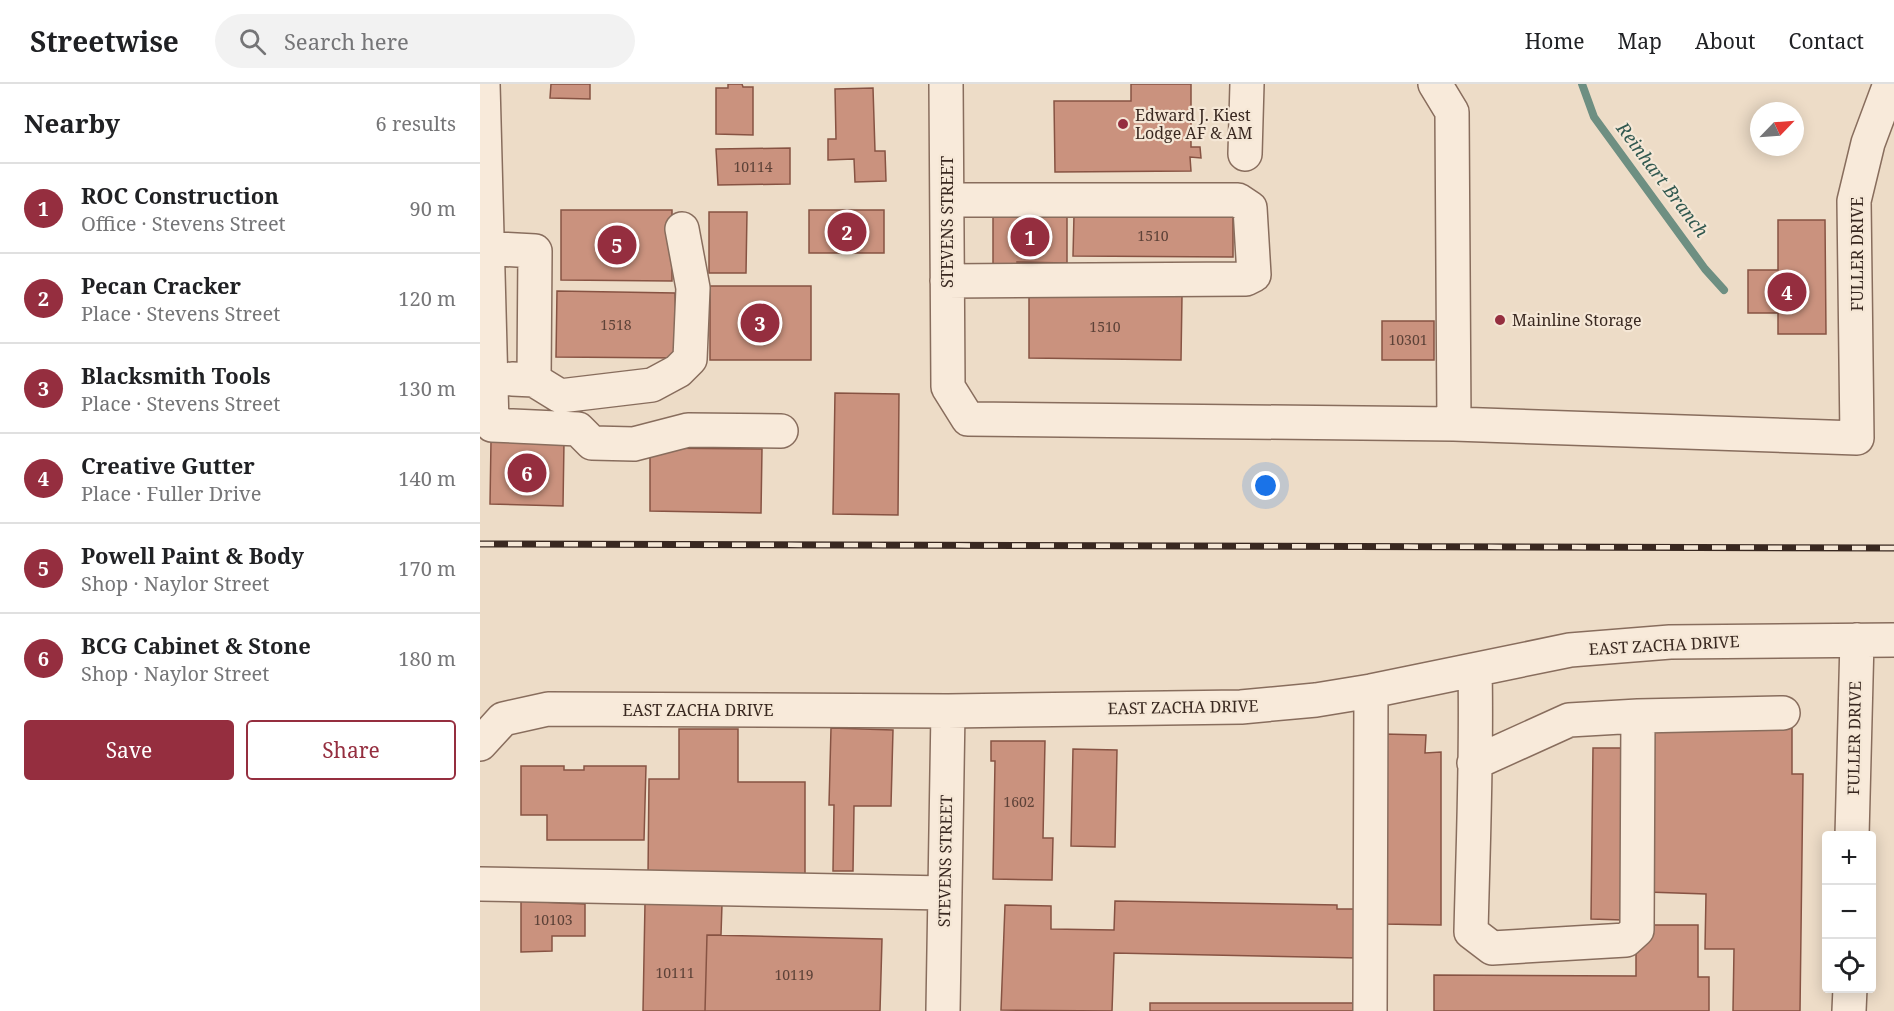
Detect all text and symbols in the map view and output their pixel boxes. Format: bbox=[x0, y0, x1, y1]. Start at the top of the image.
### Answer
search box bbox=[215, 14, 635, 68]
text: Streetwise bbox=[30, 22, 179, 60]
icon: search bbox=[236, 25, 269, 58]
text: Search here bbox=[284, 26, 409, 56]
text: Home bbox=[1525, 27, 1585, 55]
text: Map bbox=[1618, 27, 1662, 55]
text: About bbox=[1695, 27, 1756, 55]
text: Contact bbox=[1789, 27, 1864, 55]
north arrow bbox=[1750, 102, 1804, 156]
place label: Edward J. Kiest Lodge AF & AM bbox=[1135, 104, 1253, 144]
text: Nearby bbox=[24, 105, 120, 141]
text: 6 results bbox=[376, 110, 456, 137]
water label: Reinhart Branch bbox=[1611, 116, 1714, 242]
marker: Edward J. Kiest Lodge AF & AM bbox=[1116, 117, 1130, 131]
street label: STEVENS STREET bbox=[936, 156, 958, 288]
house number: 10114 bbox=[733, 157, 773, 176]
text: ROC Construction bbox=[81, 180, 279, 210]
text: 1 bbox=[38, 195, 49, 222]
text: 90 m bbox=[410, 195, 456, 222]
street label: FULLER DRIVE bbox=[1846, 197, 1868, 311]
text: Office · Stevens Street bbox=[81, 210, 286, 237]
pin: 2 bbox=[828, 210, 866, 254]
pin: 1 bbox=[1010, 214, 1050, 260]
pin: 5 bbox=[598, 222, 636, 268]
house number: 1510 bbox=[1137, 226, 1169, 245]
text: Pecan Cracker bbox=[81, 270, 241, 300]
pin: 4 bbox=[1768, 270, 1806, 314]
text: 2 bbox=[38, 285, 49, 312]
text: 120 m bbox=[398, 285, 456, 312]
text: Place · Stevens Street bbox=[81, 300, 280, 327]
pin: 3 bbox=[740, 300, 780, 346]
place label: Mainline Storage bbox=[1512, 309, 1642, 331]
marker: Mainline Storage bbox=[1493, 313, 1507, 327]
house number: 1518 bbox=[600, 315, 632, 334]
house number: 1510 bbox=[1089, 317, 1121, 336]
house number: 10301 bbox=[1388, 330, 1428, 349]
text: Blacksmith Tools bbox=[81, 360, 271, 390]
text: 3 bbox=[38, 375, 49, 402]
text: 130 m bbox=[398, 375, 456, 402]
text: Place · Stevens Street bbox=[81, 390, 280, 417]
text: Creative Gutter bbox=[81, 450, 255, 480]
pin: 6 bbox=[508, 450, 546, 496]
text: 4 bbox=[38, 465, 49, 492]
text: 140 m bbox=[398, 465, 456, 492]
your location bbox=[1251, 471, 1280, 500]
text: Place · Fuller Drive bbox=[81, 480, 261, 507]
text: Powell Paint & Body bbox=[81, 540, 304, 570]
text: 5 bbox=[38, 555, 49, 582]
text: 170 m bbox=[398, 555, 456, 582]
text: Shop · Naylor Street bbox=[81, 570, 269, 597]
text: BCG Cabinet & Stone bbox=[81, 630, 311, 660]
street label: EAST ZACHA DRIVE bbox=[1588, 630, 1740, 660]
text: 6 bbox=[38, 645, 49, 672]
text: 180 m bbox=[398, 645, 456, 672]
text: Shop · Naylor Street bbox=[81, 660, 269, 687]
street label: FULLER DRIVE bbox=[1842, 681, 1866, 795]
street label: EAST ZACHA DRIVE bbox=[1107, 695, 1259, 719]
street label: EAST ZACHA DRIVE bbox=[623, 699, 773, 721]
button: Save bbox=[24, 720, 234, 780]
button: Share bbox=[246, 720, 456, 780]
house number: 1602 bbox=[1003, 792, 1035, 811]
street label: STEVENS STREET bbox=[933, 795, 957, 927]
map controls bbox=[1822, 831, 1876, 993]
button: + bbox=[1822, 831, 1876, 885]
button: − bbox=[1822, 885, 1876, 939]
house number: 10103 bbox=[533, 910, 573, 929]
button: locate bbox=[1822, 939, 1876, 993]
house number: 10111 bbox=[655, 963, 695, 982]
house number: 10119 bbox=[774, 965, 814, 984]

